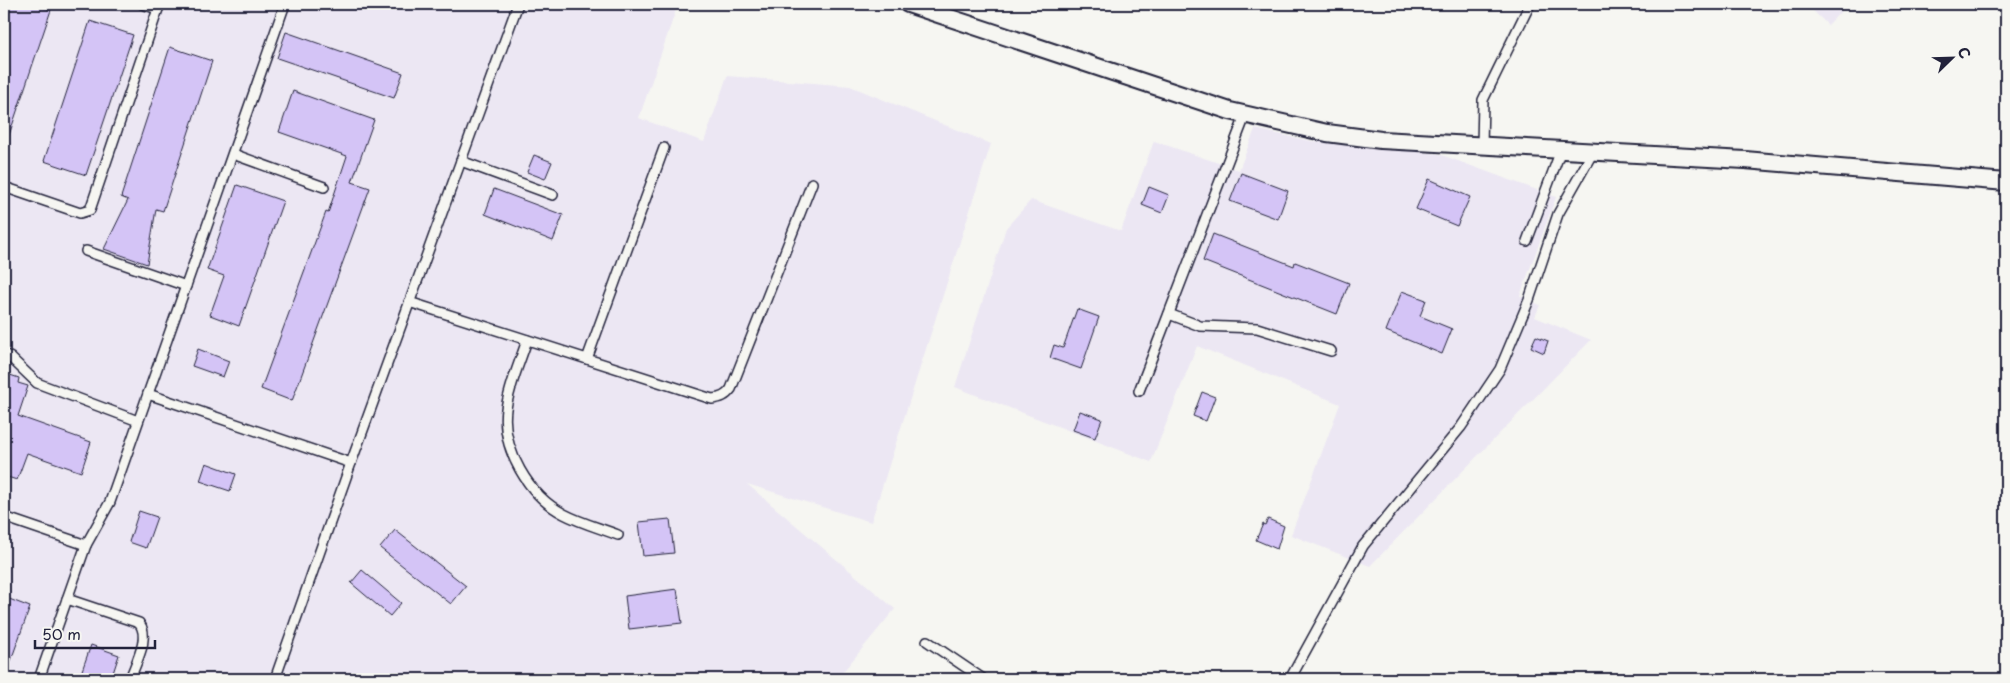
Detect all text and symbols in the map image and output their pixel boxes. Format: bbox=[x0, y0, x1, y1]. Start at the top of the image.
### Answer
north arrow bbox=[1928, 32, 1978, 82]
text: С bbox=[1953, 44, 1976, 62]
scale bar bbox=[35, 618, 155, 650]
text: 50 m bbox=[42, 622, 81, 645]

